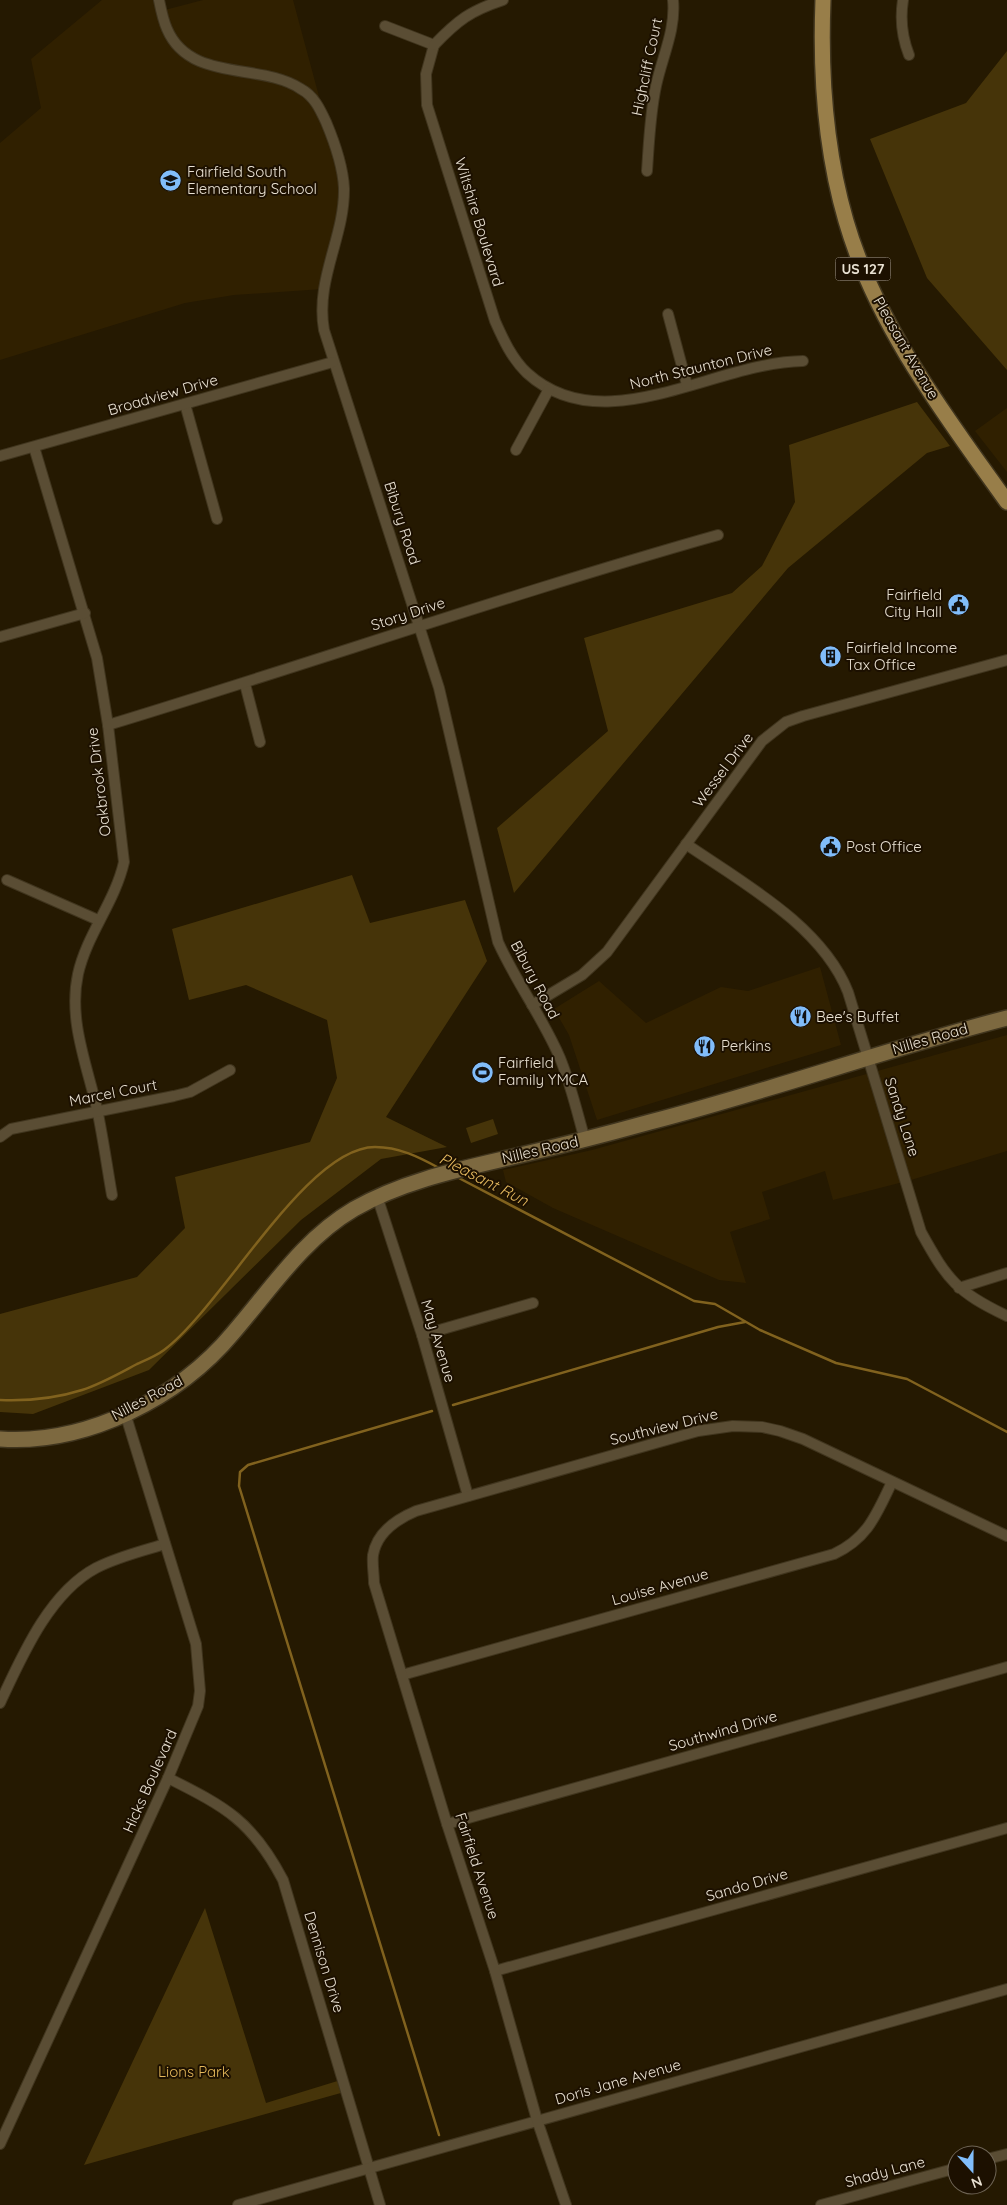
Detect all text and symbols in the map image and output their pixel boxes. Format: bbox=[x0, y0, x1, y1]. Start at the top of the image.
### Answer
street label: Highcliff Court bbox=[627, 16, 666, 118]
street label: Wiltshire Boulevard bbox=[451, 155, 508, 289]
place label: Fairfield South Elementary School bbox=[187, 162, 317, 198]
school or university icon: Fairfield South Elementary School bbox=[159, 169, 183, 193]
road number: US 127 bbox=[836, 258, 890, 280]
street label: Pleasant Avenue bbox=[869, 293, 943, 402]
street label: North Staunton Drive bbox=[628, 340, 774, 393]
street label: Broadview Drive bbox=[106, 370, 220, 419]
street label: Bibury Road bbox=[380, 479, 425, 567]
place label: Fairfield City Hall bbox=[885, 585, 942, 621]
public building icon: Fairfield City Hall bbox=[946, 592, 970, 616]
street label: Story Drive bbox=[368, 593, 447, 634]
place label: Fairfield Income Tax Office bbox=[846, 638, 957, 674]
building icon: Fairfield Income Tax Office bbox=[818, 645, 842, 669]
street label: Oakbrook Drive bbox=[82, 727, 115, 838]
street label: Wessel Drive bbox=[688, 728, 757, 811]
public building icon: Post Office bbox=[818, 835, 842, 859]
place label: Post Office bbox=[846, 837, 922, 856]
street label: Bibury Road bbox=[507, 937, 564, 1022]
restaurant icon: Bee's Buffet bbox=[788, 1005, 812, 1029]
place label: Bee's Buffet bbox=[816, 1007, 899, 1026]
street label: Nilles Road bbox=[890, 1019, 970, 1058]
restaurant icon: Perkins bbox=[693, 1034, 717, 1058]
place label: Perkins bbox=[721, 1036, 771, 1055]
place label: Fairfield Family YMCA bbox=[498, 1053, 589, 1089]
sports icon: Fairfield Family YMCA bbox=[470, 1060, 494, 1084]
street label: Marcel Court bbox=[67, 1075, 158, 1110]
street label: Sandy Lane bbox=[881, 1075, 924, 1159]
street label: Nilles Road bbox=[500, 1132, 580, 1168]
water label: Pleasant Run bbox=[436, 1148, 532, 1210]
street label: May Avenue bbox=[417, 1297, 460, 1384]
street label: Nilles Road bbox=[108, 1371, 186, 1424]
street label: Southview Drive bbox=[608, 1404, 720, 1449]
street label: Louise Avenue bbox=[609, 1564, 710, 1609]
street label: Southwind Drive bbox=[666, 1706, 779, 1755]
street label: Hicks Boulevard bbox=[118, 1726, 181, 1836]
street label: Fairfield Avenue bbox=[451, 1810, 504, 1922]
street label: Sando Drive bbox=[704, 1864, 790, 1905]
street label: Dennison Drive bbox=[300, 1909, 349, 2015]
street label: Doris Jane Avenue bbox=[553, 2054, 683, 2109]
park label: Lions Park bbox=[158, 2062, 230, 2081]
north arrow bbox=[947, 2145, 997, 2195]
street label: Shady Lane bbox=[843, 2152, 927, 2191]
text: N bbox=[969, 2172, 985, 2192]

